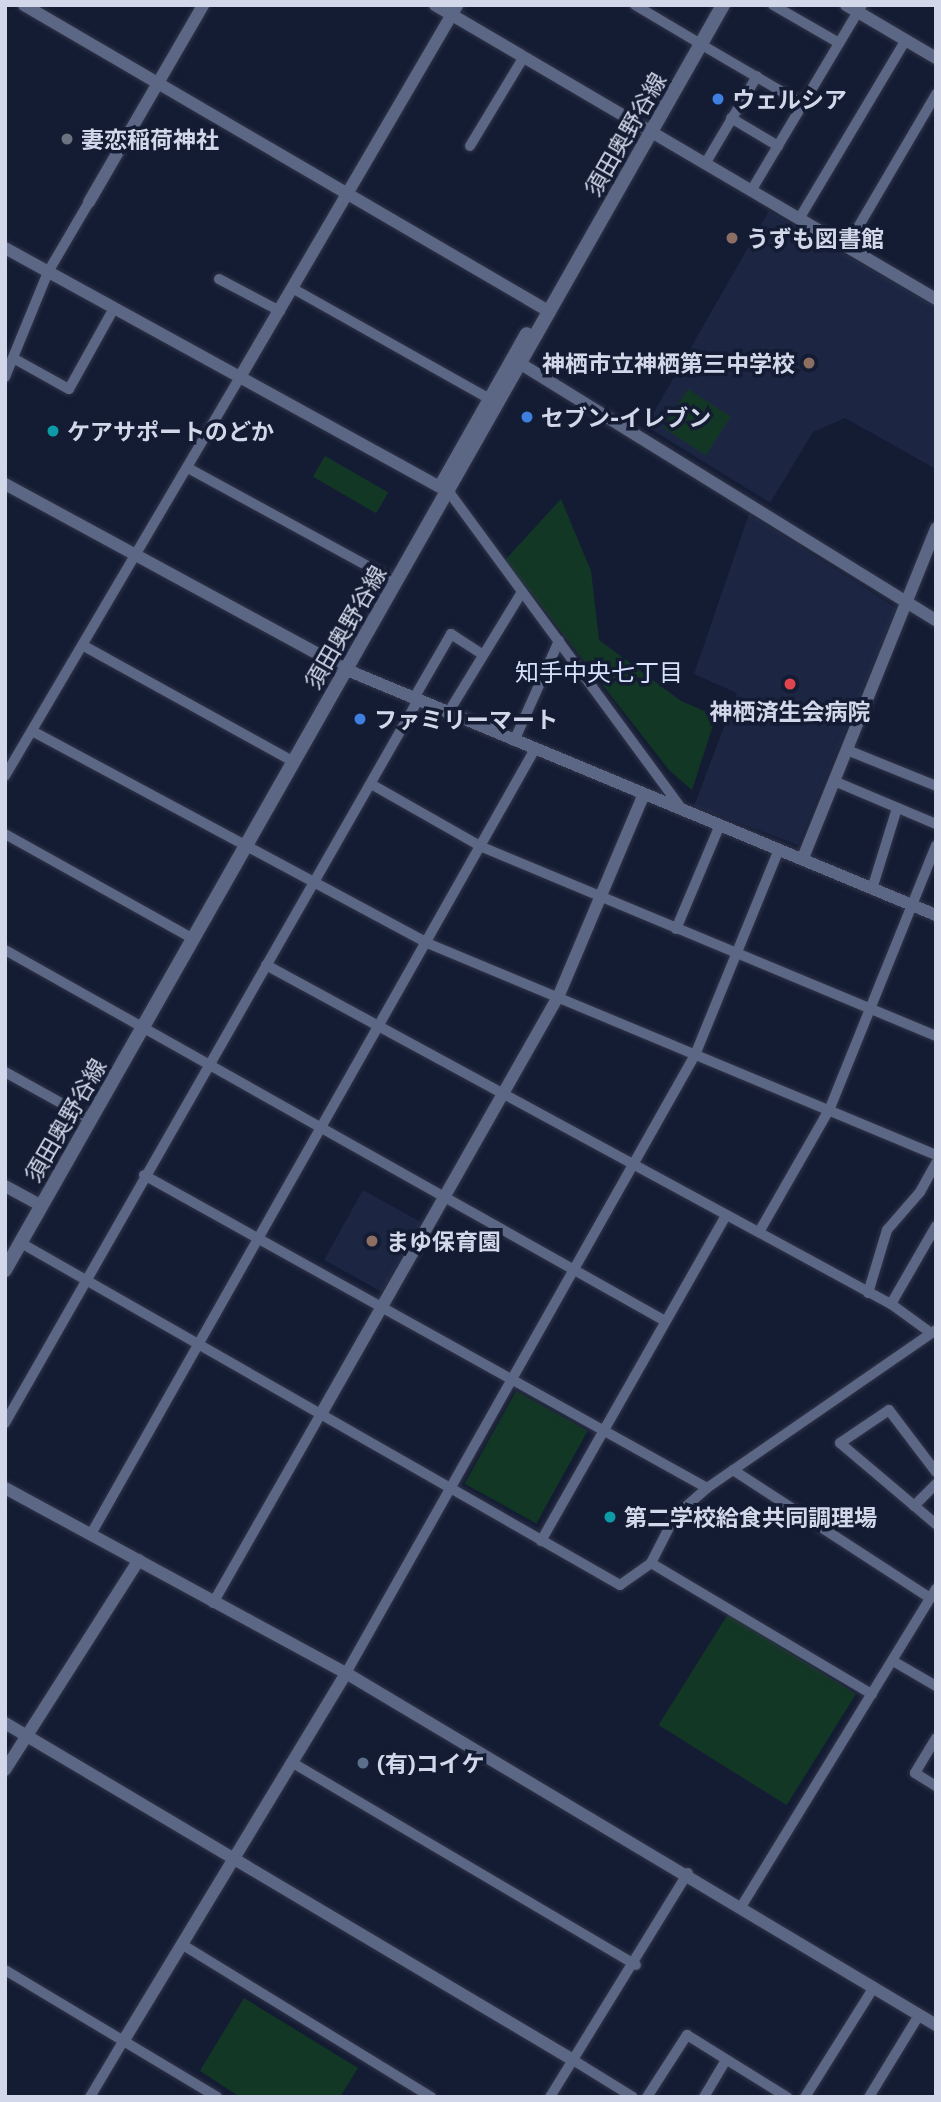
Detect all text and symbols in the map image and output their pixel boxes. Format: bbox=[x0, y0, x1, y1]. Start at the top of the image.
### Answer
street label: 須田奥野谷線 bbox=[579, 67, 671, 201]
place label: ウェルシア bbox=[732, 85, 847, 113]
marker: ウェルシア bbox=[710, 91, 726, 107]
place label: 妻恋稲荷神社 bbox=[81, 125, 219, 153]
marker: 妻恋稲荷神社 bbox=[59, 131, 75, 147]
place label: うずも図書館 bbox=[746, 224, 884, 252]
marker: うずも図書館 bbox=[724, 230, 740, 246]
place label: 神栖市立神栖第三中学校 bbox=[542, 349, 795, 377]
marker: 神栖市立神栖第三中学校 bbox=[801, 355, 817, 371]
place label: セブン-イレブン bbox=[541, 403, 711, 431]
marker: セブン-イレブン bbox=[519, 409, 535, 425]
place label: ケアサポートのどか bbox=[67, 417, 274, 445]
marker: ケアサポートのどか bbox=[45, 423, 61, 439]
street label: 須田奥野谷線 bbox=[299, 560, 391, 694]
district label: 知手中央七丁目 bbox=[515, 659, 683, 687]
marker: 神栖済生会病院 bbox=[780, 674, 800, 694]
place label: 神栖済生会病院 bbox=[710, 697, 870, 725]
place label: ファミリーマート bbox=[374, 705, 558, 733]
marker: ファミリーマート bbox=[352, 711, 368, 727]
street label: 須田奥野谷線 bbox=[19, 1053, 111, 1187]
place label: まゆ保育園 bbox=[386, 1227, 501, 1255]
marker: まゆ保育園 bbox=[364, 1233, 380, 1249]
place label: 第二学校給食共同調理場 bbox=[624, 1503, 877, 1531]
marker: 第二学校給食共同調理場 bbox=[602, 1509, 618, 1525]
place label: (有)コイケ bbox=[377, 1749, 485, 1777]
marker: (有)コイケ bbox=[355, 1755, 371, 1771]

